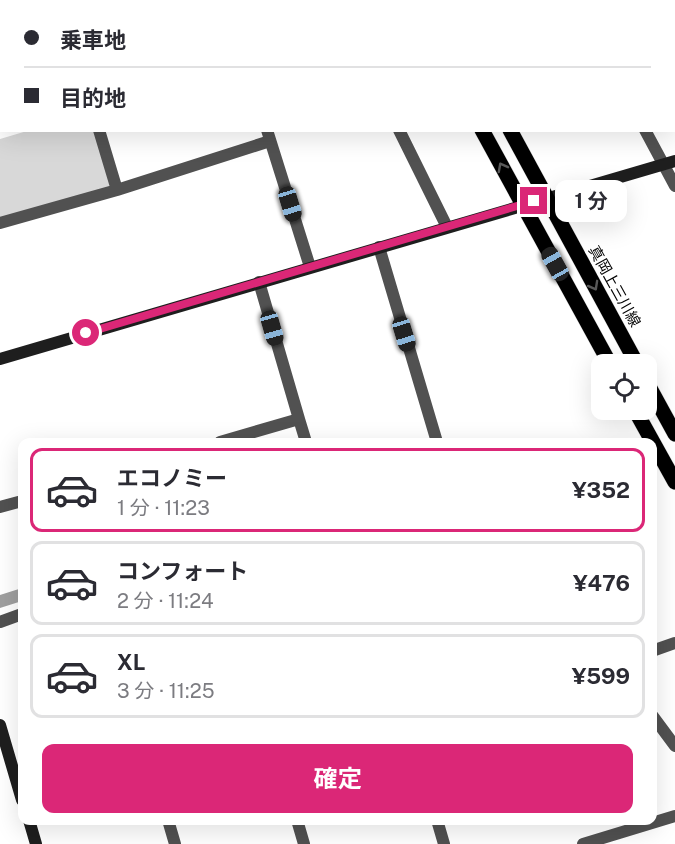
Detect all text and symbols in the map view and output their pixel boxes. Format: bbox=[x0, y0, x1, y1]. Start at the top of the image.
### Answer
text: 乗車地 bbox=[60, 27, 126, 53]
text: 目的地 bbox=[60, 85, 126, 111]
one-way arrow bbox=[498, 163, 509, 174]
callout: 1 分 bbox=[555, 180, 627, 222]
car bbox=[276, 184, 304, 224]
route end bbox=[520, 187, 547, 214]
text: 1 分 bbox=[574, 189, 608, 213]
street label: 真岡上三川線 bbox=[586, 243, 644, 329]
car bbox=[538, 244, 572, 284]
one-way arrow bbox=[587, 279, 598, 290]
car bbox=[258, 308, 286, 348]
car bbox=[390, 314, 418, 354]
route start bbox=[72, 319, 99, 346]
map controls bbox=[591, 354, 657, 420]
button: locate bbox=[591, 354, 657, 420]
icon: car bbox=[45, 463, 99, 517]
text: エコノミー bbox=[117, 465, 227, 491]
text: ¥352 bbox=[572, 477, 630, 503]
text: 1 分 · 11:23 bbox=[117, 496, 210, 520]
icon: car bbox=[45, 556, 99, 610]
text: コンフォート bbox=[117, 558, 248, 584]
text: ¥476 bbox=[573, 570, 630, 596]
text: 2 分 · 11:24 bbox=[117, 589, 214, 613]
icon: car bbox=[45, 649, 99, 703]
text: XL bbox=[117, 649, 145, 675]
text: ¥599 bbox=[572, 663, 630, 689]
text: 3 分 · 11:25 bbox=[117, 679, 215, 703]
button: 確定 bbox=[42, 744, 633, 813]

